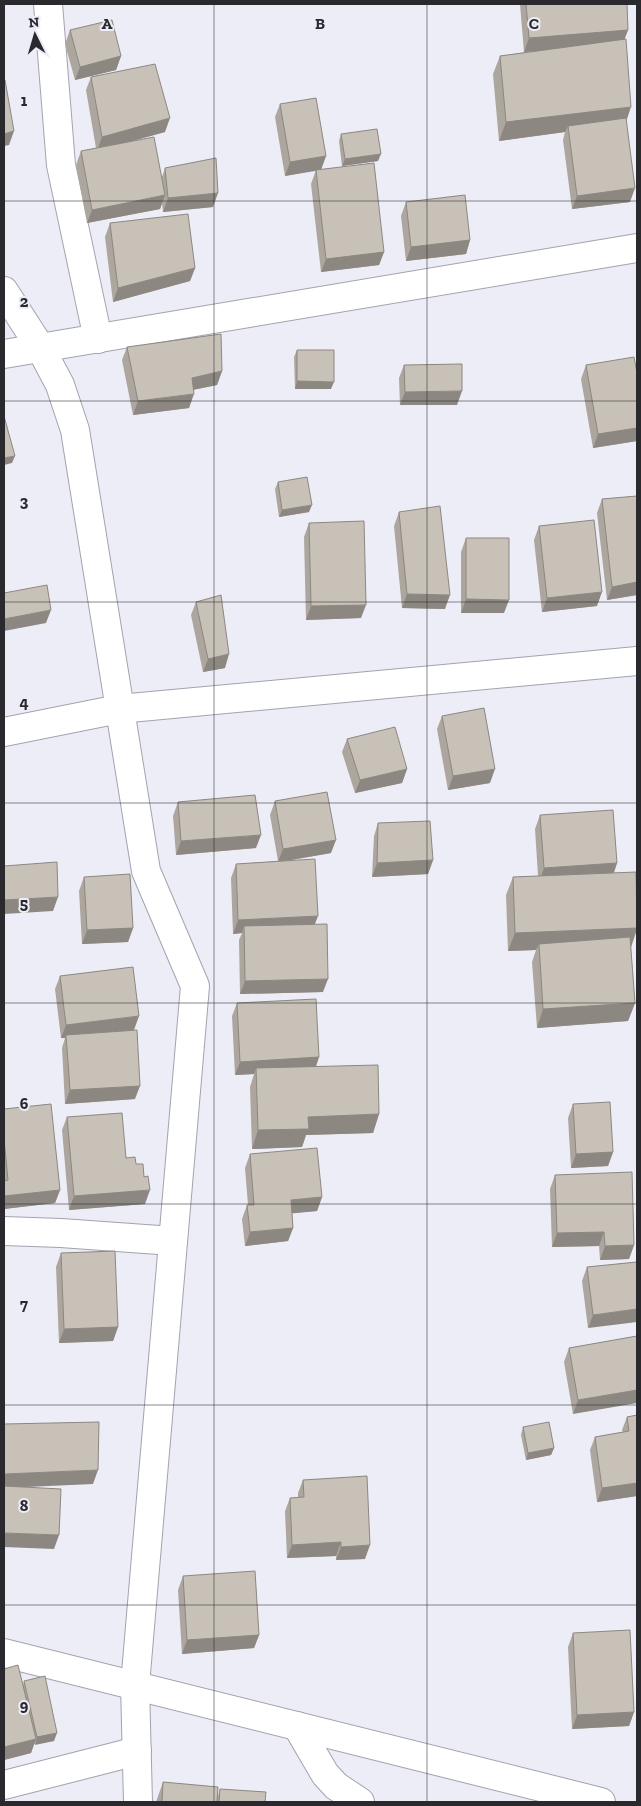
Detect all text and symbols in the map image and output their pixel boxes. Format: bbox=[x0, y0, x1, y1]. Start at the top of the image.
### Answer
north arrow bbox=[10, 10, 60, 60]
text: N bbox=[28, 14, 40, 31]
text: A bbox=[102, 14, 113, 33]
text: B bbox=[315, 14, 325, 33]
text: C bbox=[529, 14, 539, 33]
text: 1 bbox=[21, 91, 28, 110]
text: 2 bbox=[20, 292, 29, 311]
text: 3 bbox=[20, 492, 29, 511]
text: 4 bbox=[19, 693, 29, 712]
text: 5 bbox=[20, 894, 28, 913]
text: 6 bbox=[20, 1094, 29, 1113]
text: 7 bbox=[20, 1295, 28, 1314]
text: 8 bbox=[20, 1496, 29, 1515]
text: 9 bbox=[20, 1696, 29, 1715]

